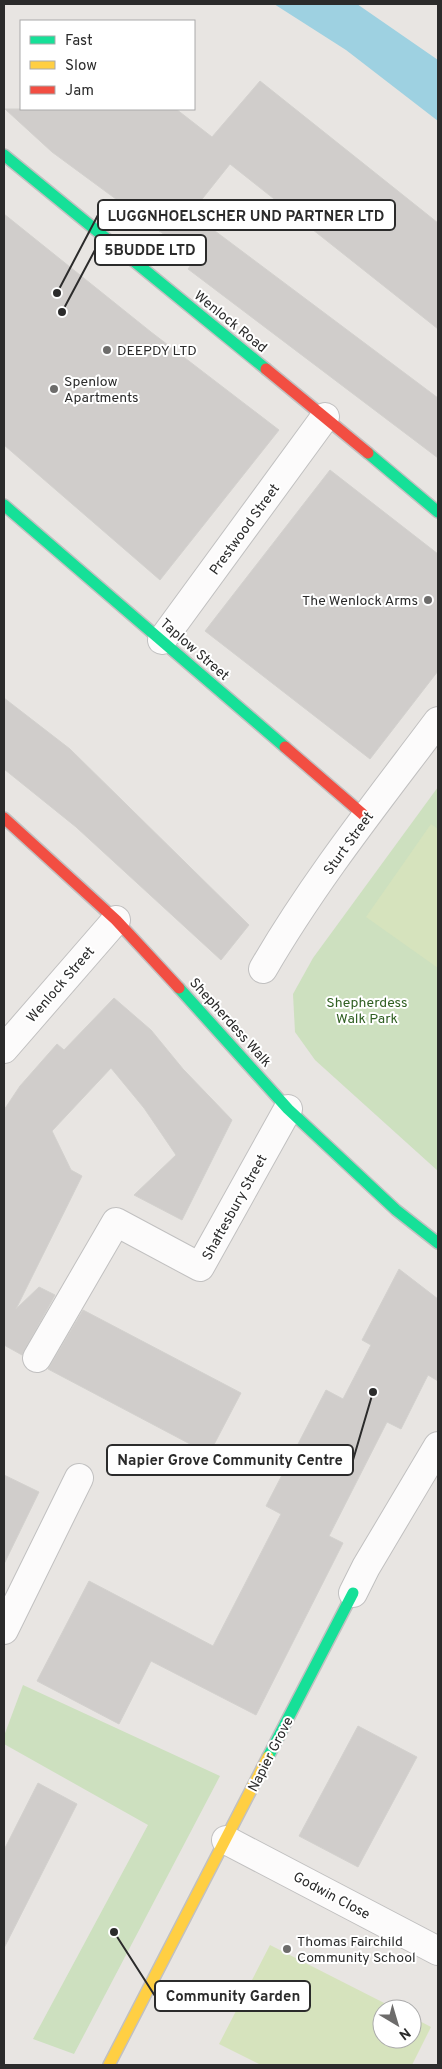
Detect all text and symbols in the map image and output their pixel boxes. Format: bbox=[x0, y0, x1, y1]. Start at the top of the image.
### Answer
legend bbox=[20, 20, 195, 110]
text: Fast bbox=[65, 32, 93, 51]
text: Slow bbox=[65, 57, 97, 76]
text: Jam bbox=[65, 82, 94, 101]
callout: LUGGNHOELSCHER UND PARTNER LTD bbox=[98, 200, 395, 230]
text: LUGGNHOELSCHER UND PARTNER LTD bbox=[108, 208, 384, 227]
callout: 5BUDDE LTD bbox=[95, 235, 206, 265]
text: 5BUDDE LTD bbox=[104, 242, 196, 261]
street label: Wenlock Road bbox=[190, 288, 270, 357]
place label: DEEPDY LTD bbox=[117, 343, 197, 360]
marker: DEEPDY LTD bbox=[101, 344, 113, 356]
place label: Spenlow Apartments bbox=[64, 374, 139, 407]
marker: Spenlow Apartments bbox=[48, 383, 60, 395]
street label: Prestwood Street bbox=[206, 481, 284, 579]
place label: The Wenlock Arms bbox=[302, 593, 418, 610]
marker: The Wenlock Arms bbox=[422, 594, 434, 606]
street label: Taplow Street bbox=[156, 616, 232, 685]
street label: Sturt Street bbox=[321, 809, 378, 879]
street label: Wenlock Street bbox=[24, 944, 99, 1026]
street label: Shepherdess Walk bbox=[185, 975, 274, 1071]
park label: Shepherdess Walk Park bbox=[326, 995, 408, 1028]
street label: Shaftesbury Street bbox=[199, 1152, 271, 1264]
callout: Napier Grove Community Centre bbox=[107, 1445, 353, 1475]
text: Napier Grove Community Centre bbox=[117, 1452, 343, 1471]
street label: Napier Grove bbox=[245, 1714, 298, 1795]
street label: Godwin Close bbox=[290, 1869, 373, 1924]
place label: Thomas Fairchild Community School bbox=[297, 1934, 416, 1967]
marker: Thomas Fairchild Community School bbox=[281, 1943, 293, 1955]
callout: Community Garden bbox=[155, 1981, 310, 2011]
text: Community Garden bbox=[166, 1988, 300, 2007]
north arrow bbox=[372, 1999, 422, 2049]
text: N bbox=[395, 2023, 413, 2043]

